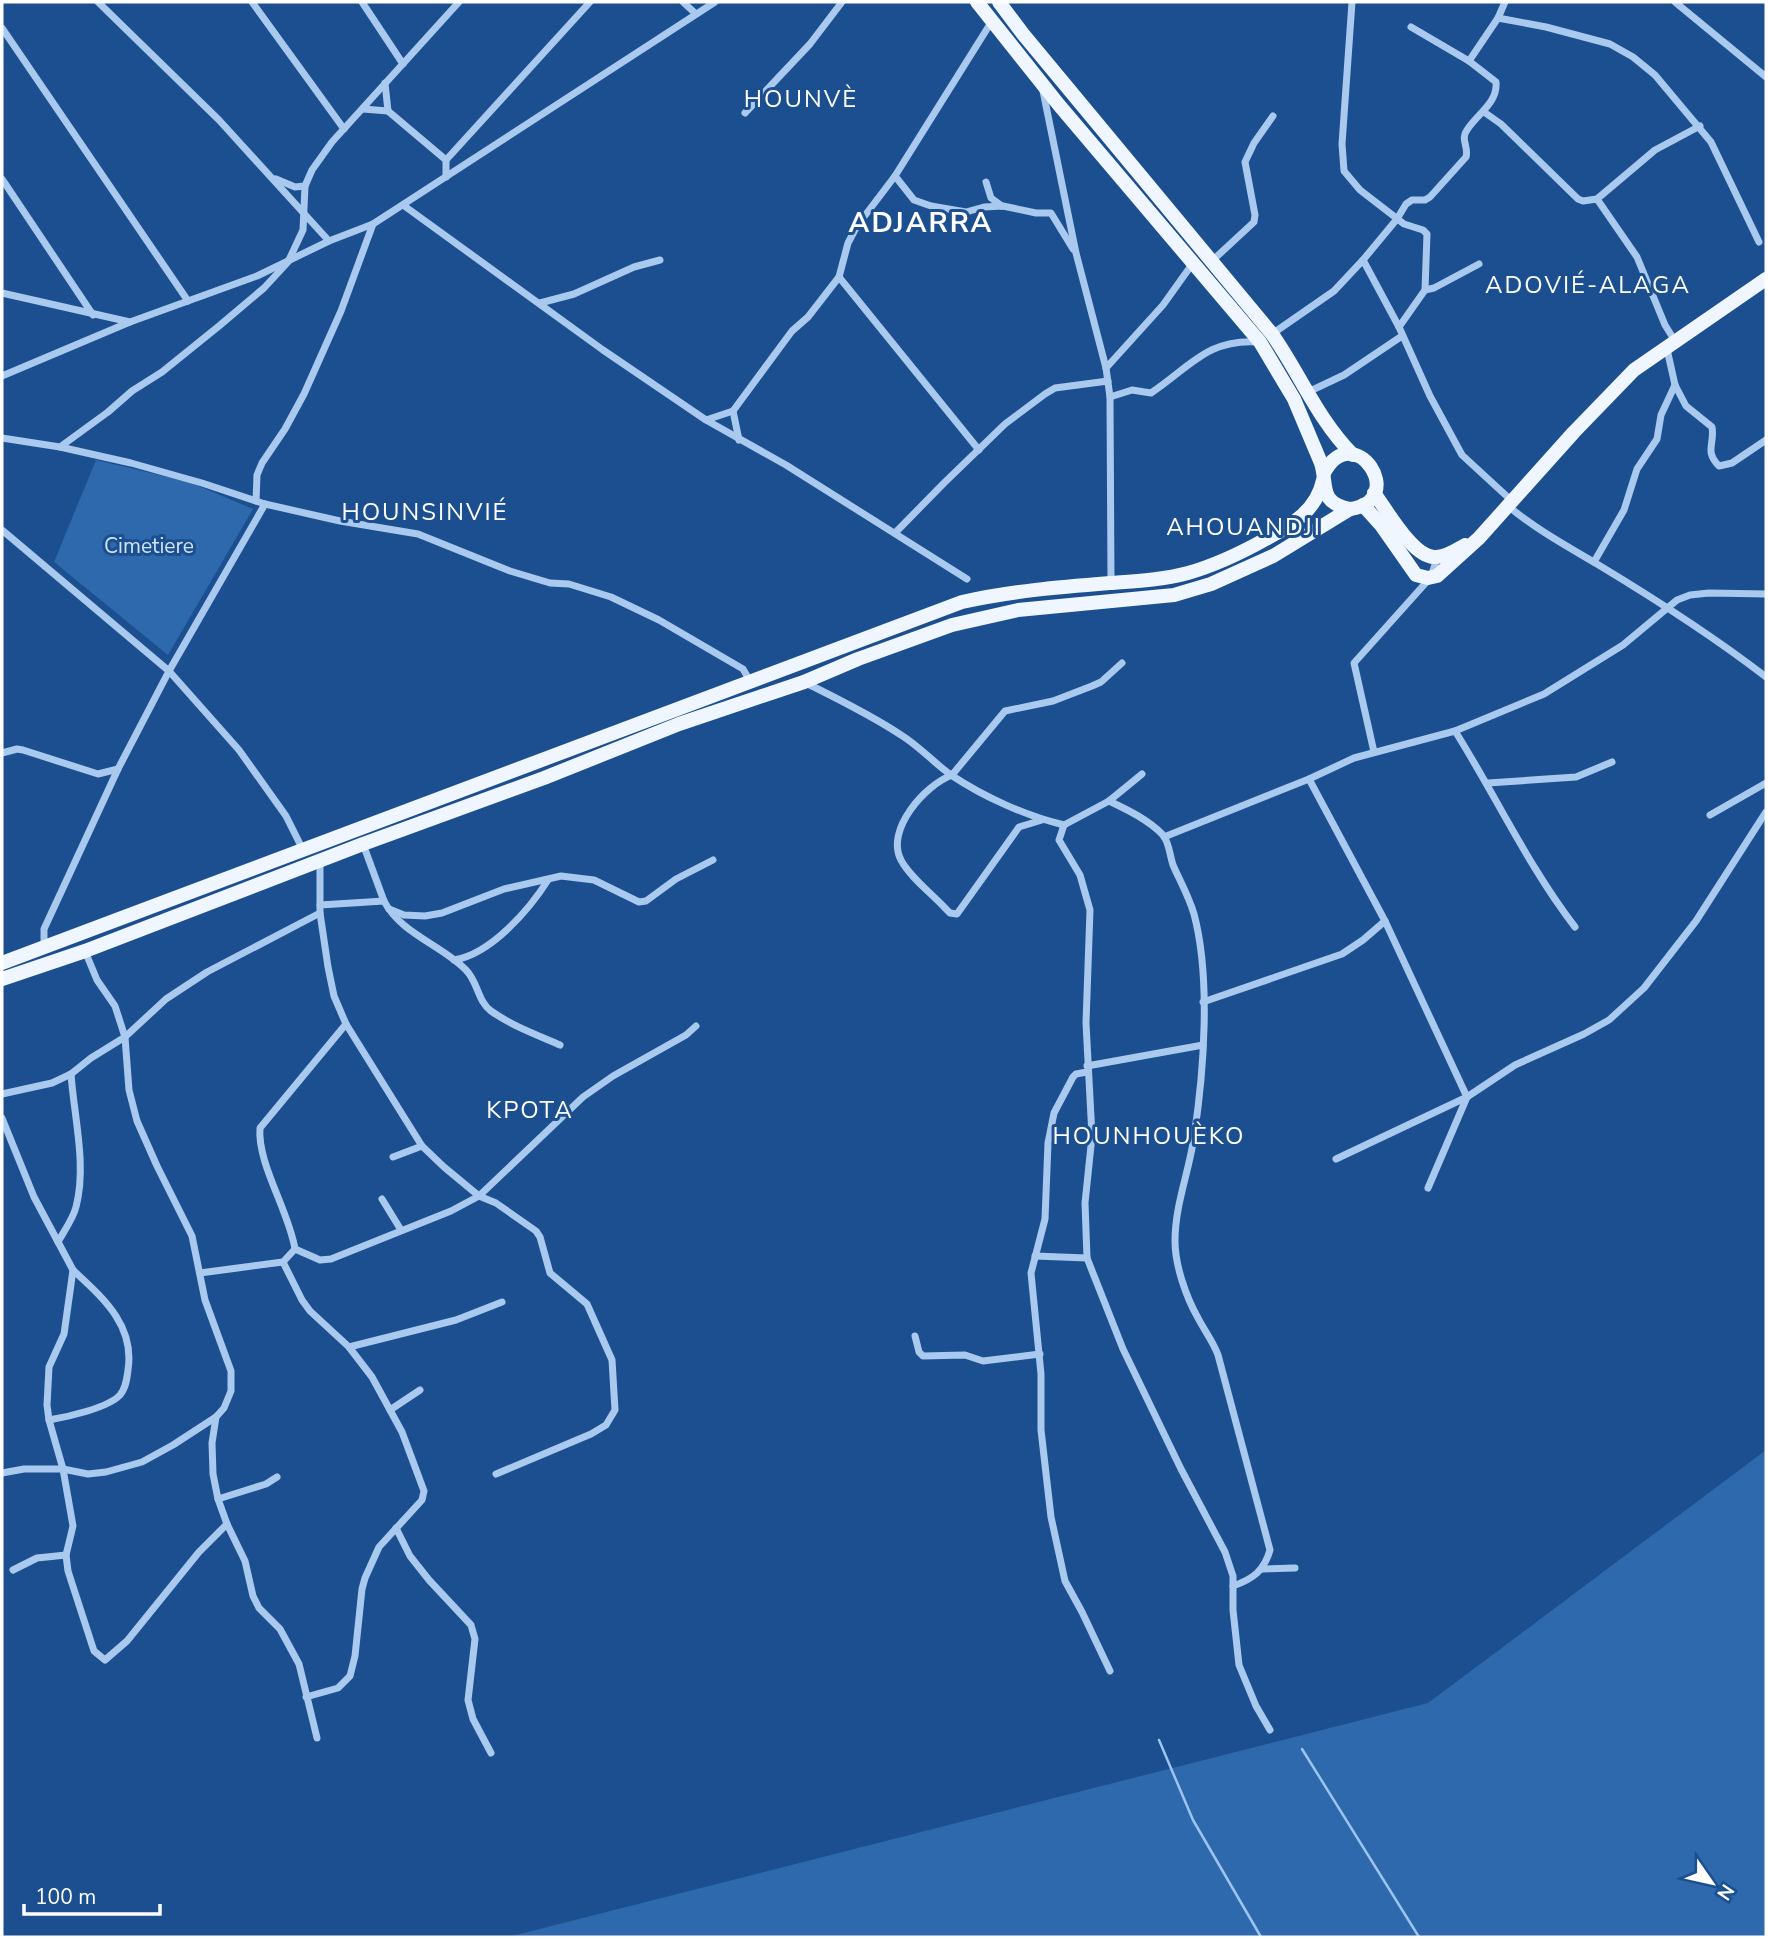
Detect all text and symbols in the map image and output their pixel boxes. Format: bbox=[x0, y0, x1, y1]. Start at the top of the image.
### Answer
district label: HOUNVÈ bbox=[744, 83, 858, 115]
district label: ADJARRA bbox=[849, 204, 993, 242]
district label: ADOVIÉ-ALAGA bbox=[1485, 269, 1691, 301]
district label: HOUNSINVIÉ bbox=[341, 496, 509, 528]
district label: AHOUANDJI bbox=[1166, 511, 1322, 543]
park label: Cimetiere bbox=[104, 532, 194, 560]
district label: KPOTA bbox=[486, 1094, 574, 1126]
district label: HOUNHOUÈKO bbox=[1053, 1120, 1245, 1152]
north arrow bbox=[1677, 1848, 1747, 1918]
scale bar bbox=[24, 1872, 161, 1916]
text: N bbox=[1711, 1879, 1740, 1905]
text: 100 m bbox=[35, 1883, 96, 1911]

